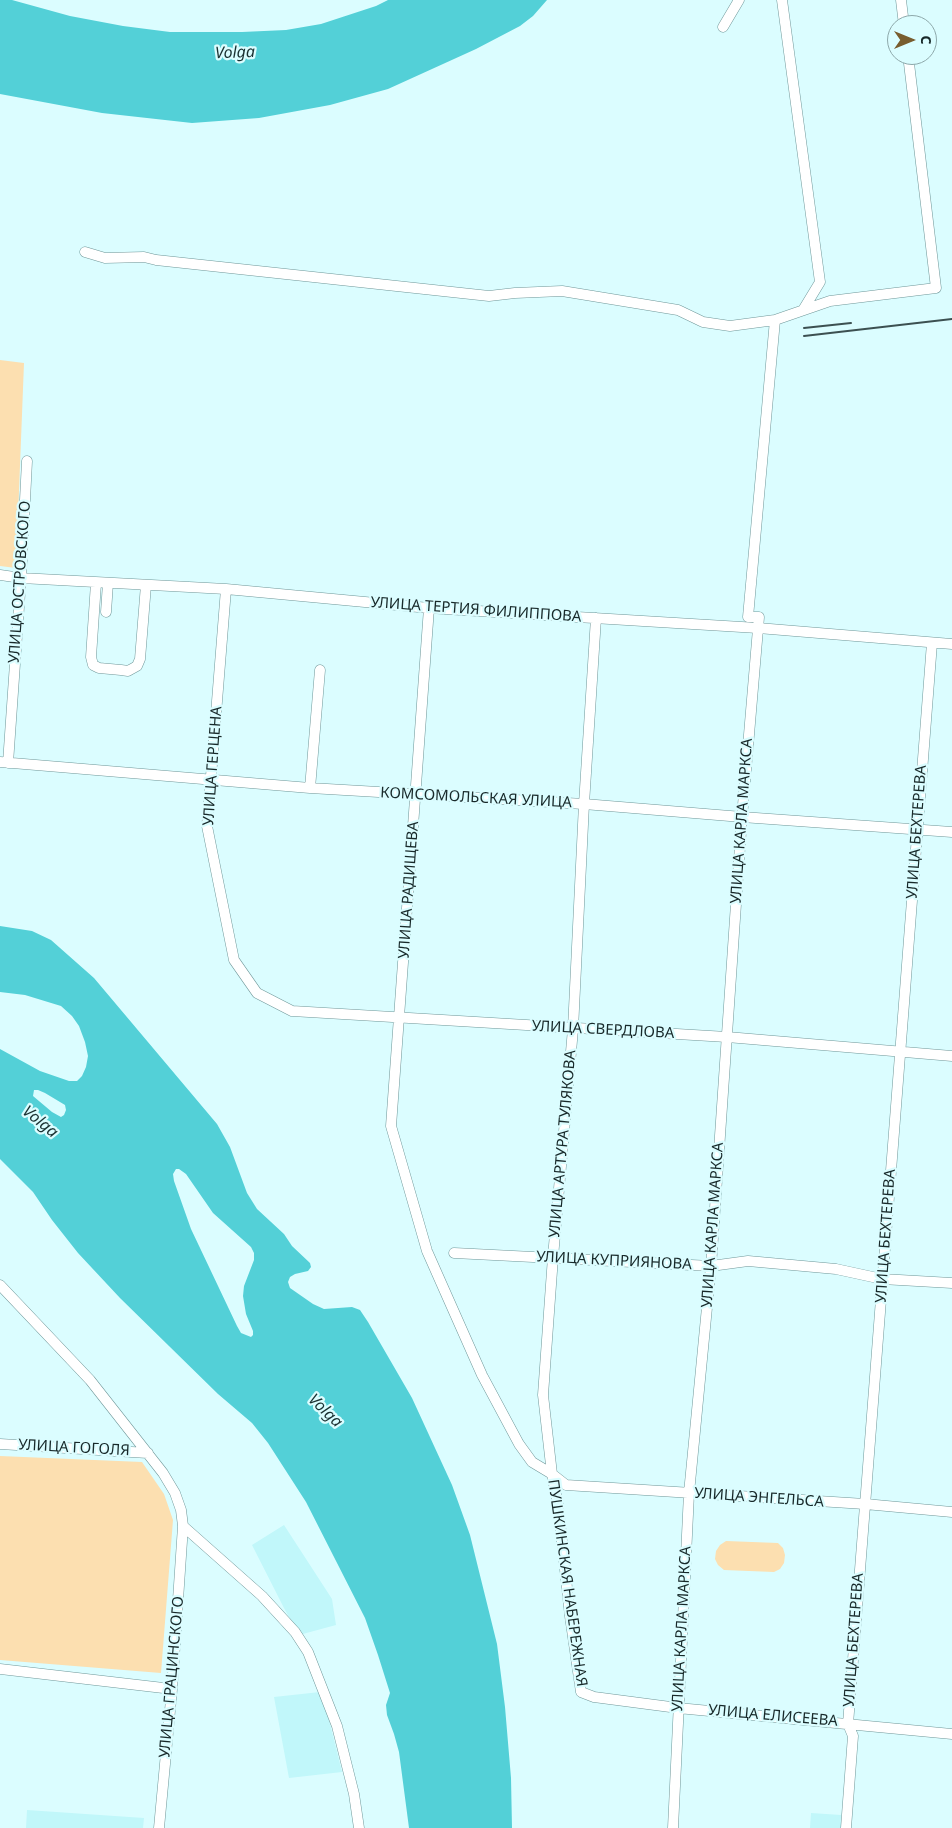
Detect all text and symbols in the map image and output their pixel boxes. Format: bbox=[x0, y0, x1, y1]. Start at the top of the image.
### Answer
north arrow bbox=[887, 15, 937, 65]
text: С bbox=[917, 35, 936, 45]
water label: Volga bbox=[215, 43, 255, 63]
street label: УЛИЦА ОСТРОВСКОГО bbox=[5, 500, 35, 664]
street label: УЛИЦА ТЕРТИЯ ФИЛИППОВА bbox=[370, 594, 582, 626]
street label: УЛИЦА ГЕРЦЕНА bbox=[200, 706, 226, 826]
street label: УЛИЦА КАРЛА МАРКСА bbox=[727, 738, 757, 904]
street label: УЛИЦА БЕХТЕРЕВА bbox=[903, 765, 931, 899]
street label: КОМСОМОЛЬСКАЯ УЛИЦА bbox=[380, 784, 572, 812]
street label: УЛИЦА РАДИЩЕВА bbox=[395, 821, 423, 959]
street label: УЛИЦА СВЕРДЛОВА bbox=[531, 1017, 675, 1043]
street label: УЛИЦА АРТУРА ТУЛЯКОВА bbox=[546, 1049, 580, 1239]
water label: Volga bbox=[18, 1102, 62, 1142]
street label: УЛИЦА КАРЛА МАРКСА bbox=[698, 1142, 728, 1308]
street label: УЛИЦА БЕХТЕРЕВА bbox=[872, 1169, 900, 1303]
street label: УЛИЦА КУПРИЯНОВА bbox=[536, 1248, 692, 1274]
water label: Volga bbox=[304, 1390, 346, 1432]
street label: УЛИЦА ГОГОЛЯ bbox=[18, 1436, 130, 1460]
street label: ПУШКИНСКАЯ НАБЕРЕЖНАЯ bbox=[544, 1478, 590, 1688]
street label: УЛИЦА ЭНГЕЛЬСА bbox=[694, 1484, 824, 1512]
street label: УЛИЦА КАРЛА МАРКСА bbox=[669, 1546, 695, 1712]
street label: УЛИЦА БЕХТЕРЕВА bbox=[840, 1573, 868, 1707]
street label: УЛИЦА ГРАЦИНСКОГО bbox=[156, 1595, 188, 1759]
street label: УЛИЦА ЕЛИСЕЕВА bbox=[707, 1701, 839, 1731]

